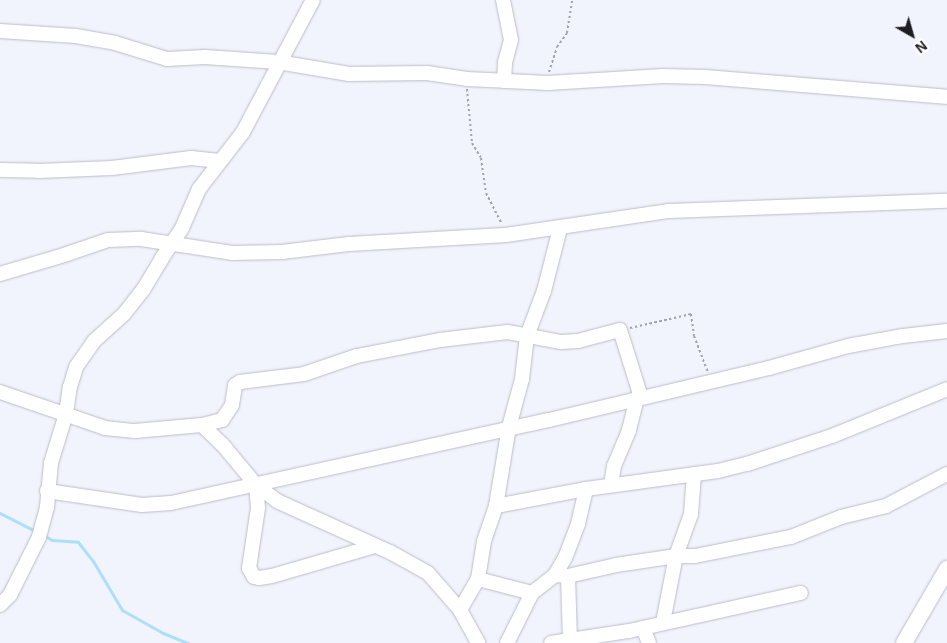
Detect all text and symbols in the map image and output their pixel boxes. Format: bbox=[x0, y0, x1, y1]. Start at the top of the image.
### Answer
north arrow bbox=[887, 10, 937, 60]
text: N bbox=[912, 37, 930, 56]

